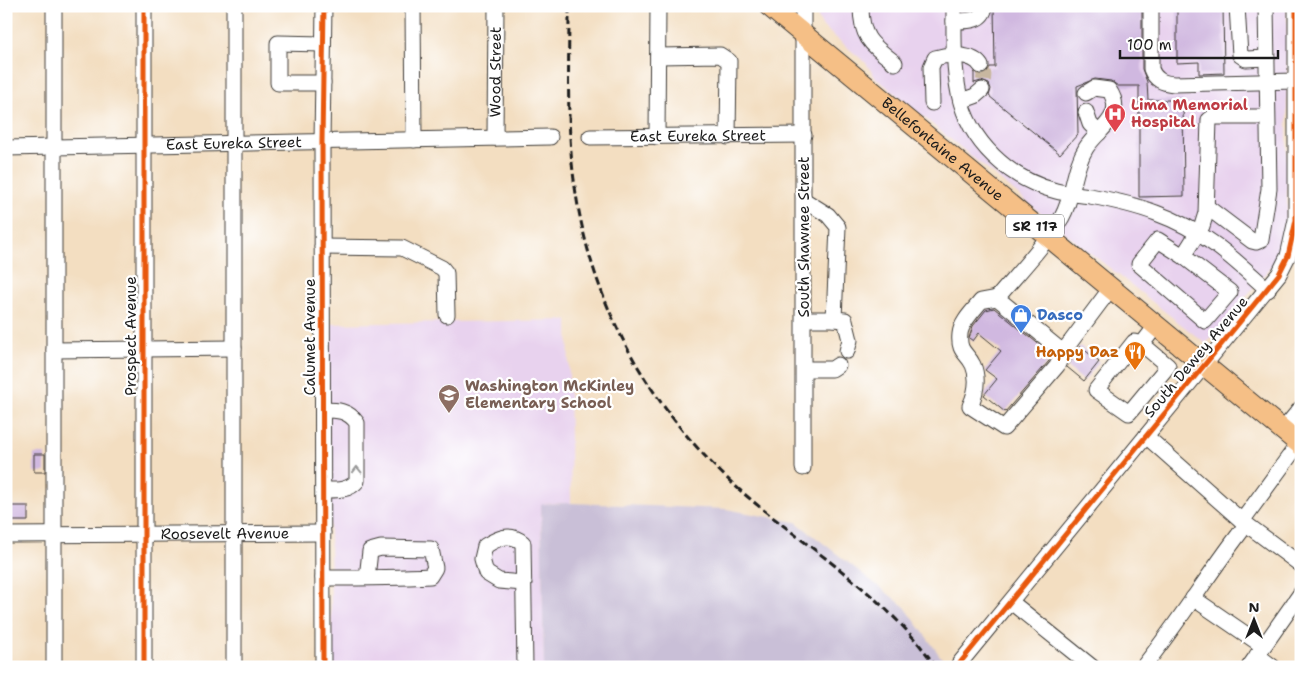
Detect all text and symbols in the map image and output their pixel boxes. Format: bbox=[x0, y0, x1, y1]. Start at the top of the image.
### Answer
street label: Wood Street bbox=[485, 27, 506, 117]
scale bar bbox=[1120, 28, 1277, 60]
text: 100 m bbox=[1127, 35, 1172, 55]
street label: Bellefontaine Avenue bbox=[877, 93, 1008, 206]
place label: Lima Memorial Hospital bbox=[1131, 95, 1248, 132]
hospital icon: Lima Memorial Hospital bbox=[1103, 102, 1127, 133]
street label: East Eureka Street bbox=[630, 125, 766, 147]
street label: East Eureka Street bbox=[166, 132, 302, 155]
street label: South Shawnee Street bbox=[794, 156, 814, 318]
road number: SR 117 bbox=[1006, 215, 1064, 238]
street label: Prospect Avenue bbox=[121, 276, 141, 396]
street label: Calumet Avenue bbox=[300, 279, 320, 395]
street label: South Dewey Avenue bbox=[1139, 292, 1253, 422]
shop icon: Dasco bbox=[1009, 303, 1033, 334]
place label: Dasco bbox=[1037, 305, 1083, 325]
restaurant icon: Happy Daz bbox=[1123, 340, 1147, 371]
place label: Happy Daz bbox=[1036, 342, 1119, 362]
place label: Washington McKinley Elementary School bbox=[465, 376, 634, 413]
school or university icon: Washington McKinley Elementary School bbox=[437, 383, 461, 414]
one-way arrow bbox=[352, 465, 362, 473]
street label: Roosevelt Avenue bbox=[161, 523, 289, 544]
north arrow bbox=[1230, 596, 1280, 646]
text: N bbox=[1248, 598, 1260, 616]

